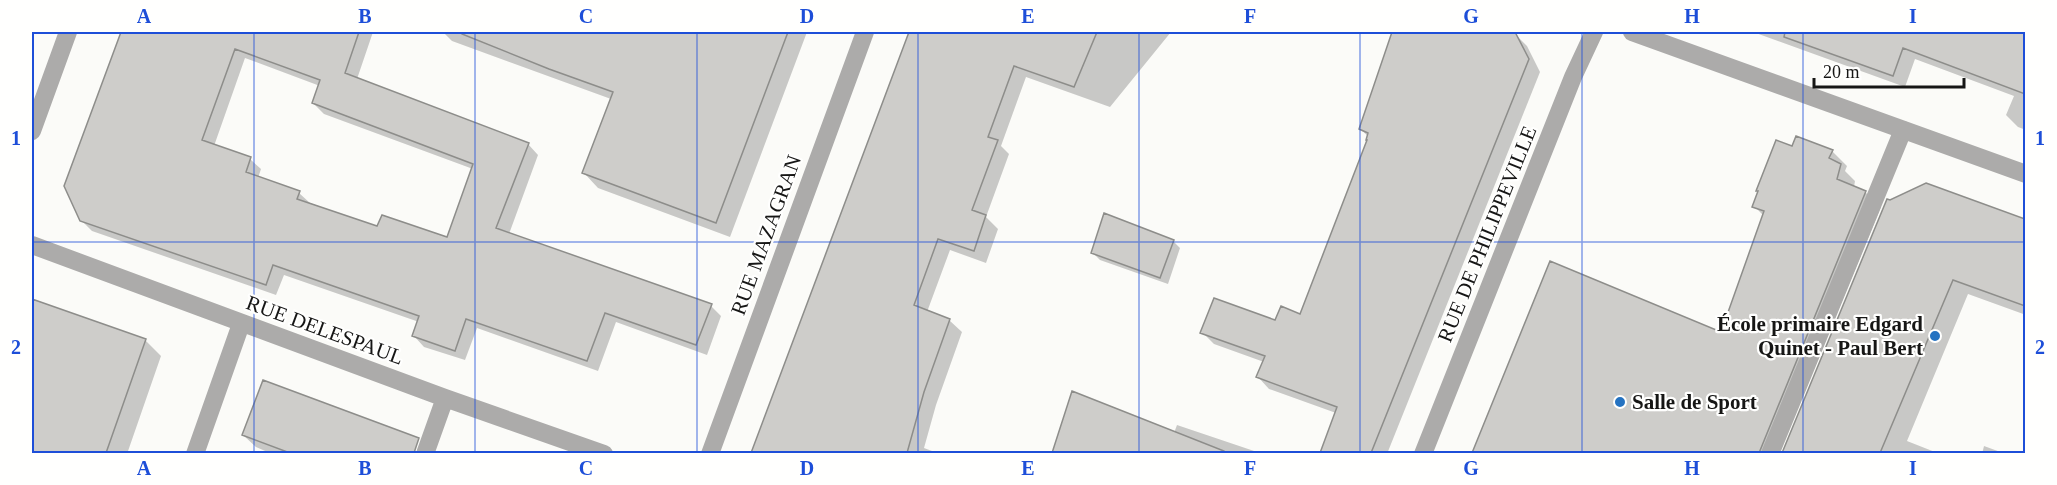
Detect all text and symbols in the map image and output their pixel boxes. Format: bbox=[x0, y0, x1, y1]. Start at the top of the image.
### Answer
text: A bbox=[137, 5, 152, 27]
text: B bbox=[358, 5, 372, 27]
text: C bbox=[579, 5, 593, 27]
text: D bbox=[800, 5, 814, 27]
text: E bbox=[1021, 5, 1035, 27]
text: F bbox=[1244, 5, 1256, 27]
text: G bbox=[1463, 5, 1479, 27]
text: H bbox=[1684, 5, 1700, 27]
text: I bbox=[1909, 5, 1917, 27]
scale bar bbox=[1814, 51, 1964, 89]
text: 20 m bbox=[1823, 62, 1860, 82]
street label: RUE DE PHILIPPEVILLE bbox=[1433, 122, 1541, 346]
text: 1 bbox=[11, 127, 21, 149]
text: 1 bbox=[2035, 127, 2045, 149]
street label: RUE MAZAGRAN bbox=[726, 152, 806, 318]
street label: RUE DELESPAUL bbox=[243, 290, 407, 370]
place label: École primaire Edgard Quinet - Paul Bert bbox=[1717, 312, 1923, 360]
marker: École primaire Edgard Quinet - Paul Bert bbox=[1928, 329, 1942, 343]
text: 2 bbox=[11, 336, 21, 358]
text: 2 bbox=[2035, 336, 2045, 358]
place label: Salle de Sport bbox=[1632, 390, 1757, 414]
marker: Salle de Sport bbox=[1613, 395, 1627, 409]
text: A bbox=[137, 457, 152, 479]
text: B bbox=[358, 457, 372, 479]
text: C bbox=[579, 457, 593, 479]
text: D bbox=[800, 457, 814, 479]
text: E bbox=[1021, 457, 1035, 479]
text: F bbox=[1244, 457, 1256, 479]
text: G bbox=[1463, 457, 1479, 479]
text: H bbox=[1684, 457, 1700, 479]
text: I bbox=[1909, 457, 1917, 479]

